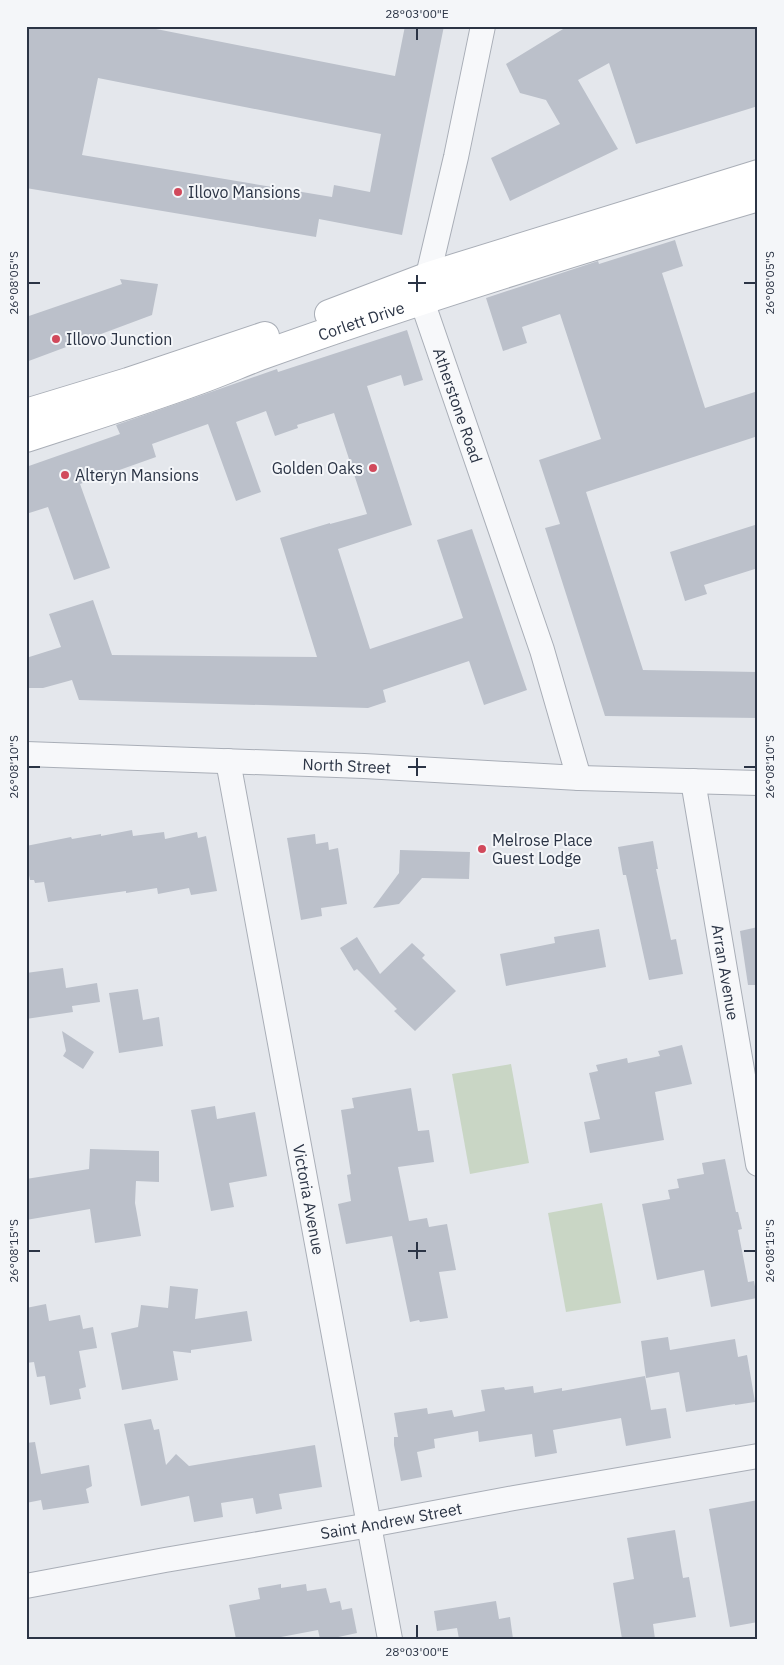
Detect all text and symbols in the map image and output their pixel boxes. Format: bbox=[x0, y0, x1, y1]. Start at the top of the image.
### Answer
text: 28°03'00"E bbox=[385, 6, 449, 21]
place label: Illovo Mansions bbox=[188, 182, 301, 202]
marker: Illovo Mansions bbox=[172, 186, 184, 198]
text: 26°08'05"S bbox=[6, 251, 21, 315]
text: 26°08'05"S bbox=[762, 251, 777, 315]
street label: Corlett Drive bbox=[315, 297, 407, 345]
place label: Illovo Junction bbox=[66, 329, 172, 349]
marker: Illovo Junction bbox=[50, 333, 62, 345]
street label: Atherstone Road bbox=[429, 345, 487, 465]
place label: Golden Oaks bbox=[272, 458, 363, 478]
marker: Golden Oaks bbox=[367, 462, 379, 474]
place label: Alteryn Mansions bbox=[75, 465, 199, 485]
marker: Alteryn Mansions bbox=[59, 469, 71, 481]
text: 26°08'10"S bbox=[6, 735, 21, 799]
text: 26°08'10"S bbox=[762, 735, 777, 799]
street label: North Street bbox=[302, 754, 392, 777]
place label: Melrose Place Guest Lodge bbox=[492, 830, 593, 868]
marker: Melrose Place Guest Lodge bbox=[476, 843, 488, 855]
street label: Arran Avenue bbox=[707, 923, 743, 1022]
street label: Victoria Avenue bbox=[289, 1143, 329, 1257]
text: 26°08'15"S bbox=[6, 1219, 21, 1283]
text: 26°08'15"S bbox=[762, 1219, 777, 1283]
street label: Saint Andrew Street bbox=[319, 1498, 464, 1543]
text: 28°03'00"E bbox=[385, 1644, 449, 1659]

